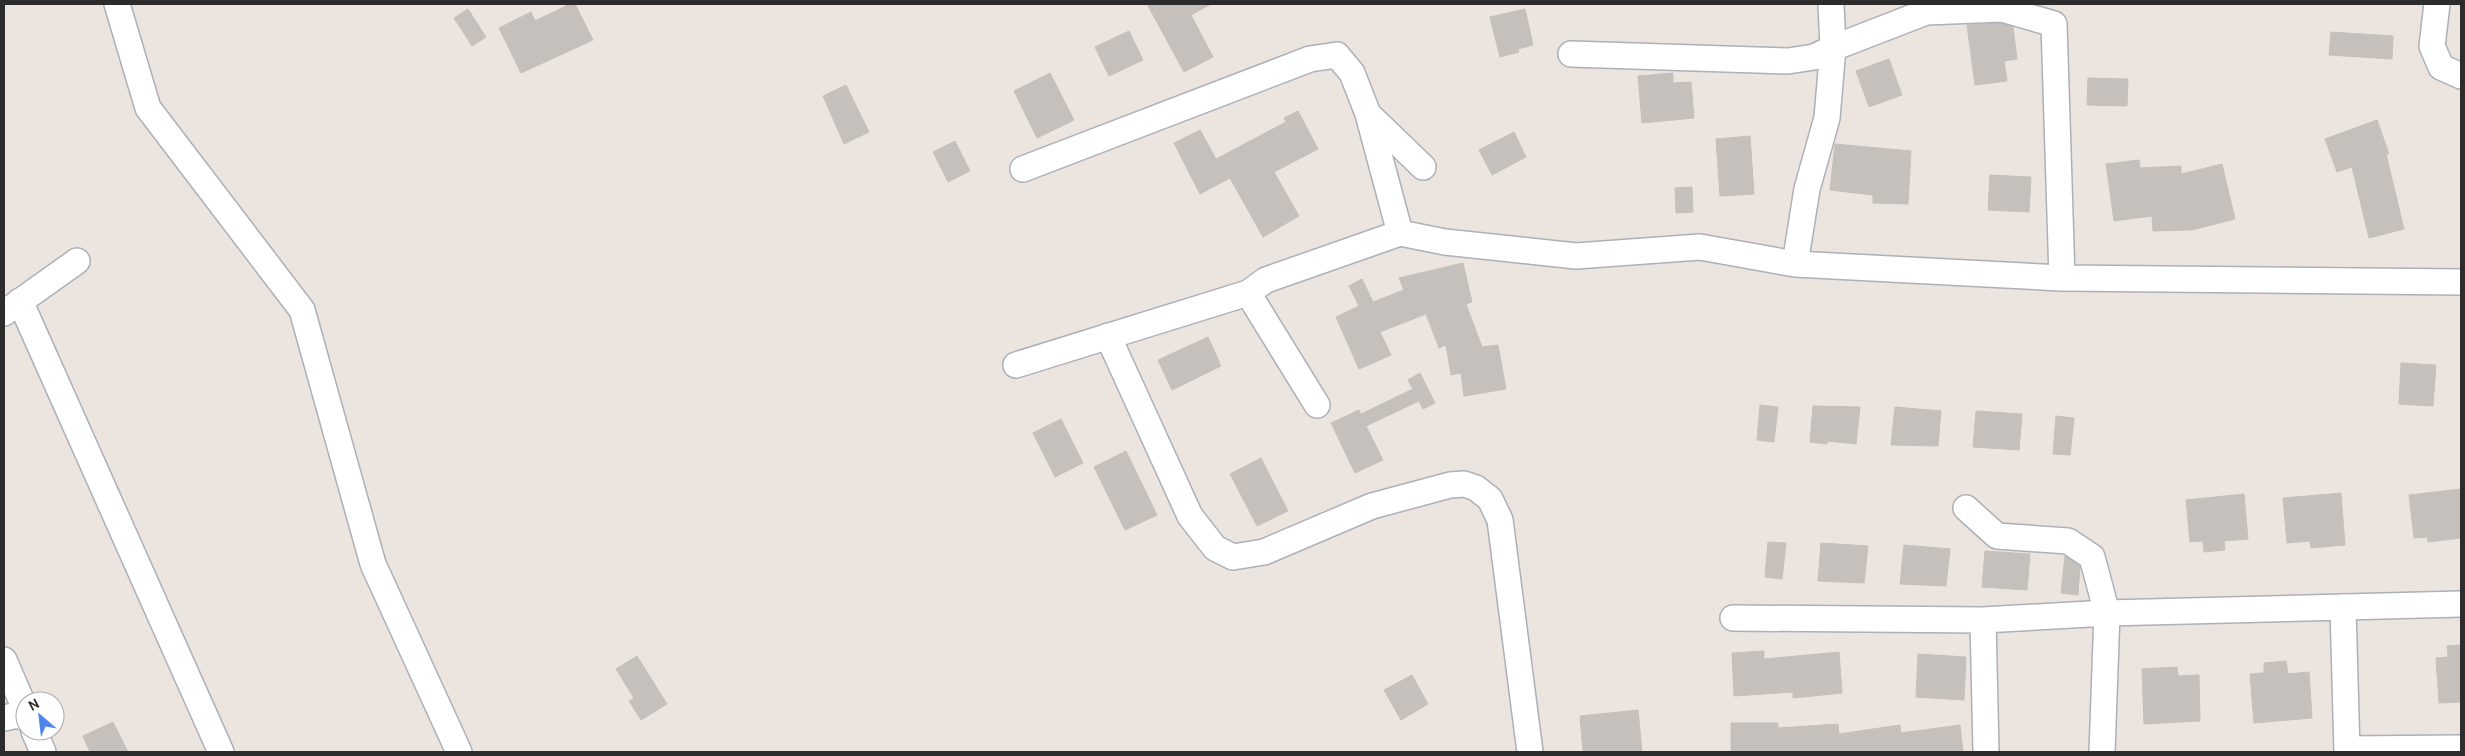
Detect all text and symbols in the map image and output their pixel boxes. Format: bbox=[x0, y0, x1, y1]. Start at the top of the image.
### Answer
north arrow bbox=[15, 691, 65, 741]
text: N bbox=[25, 694, 42, 715]

